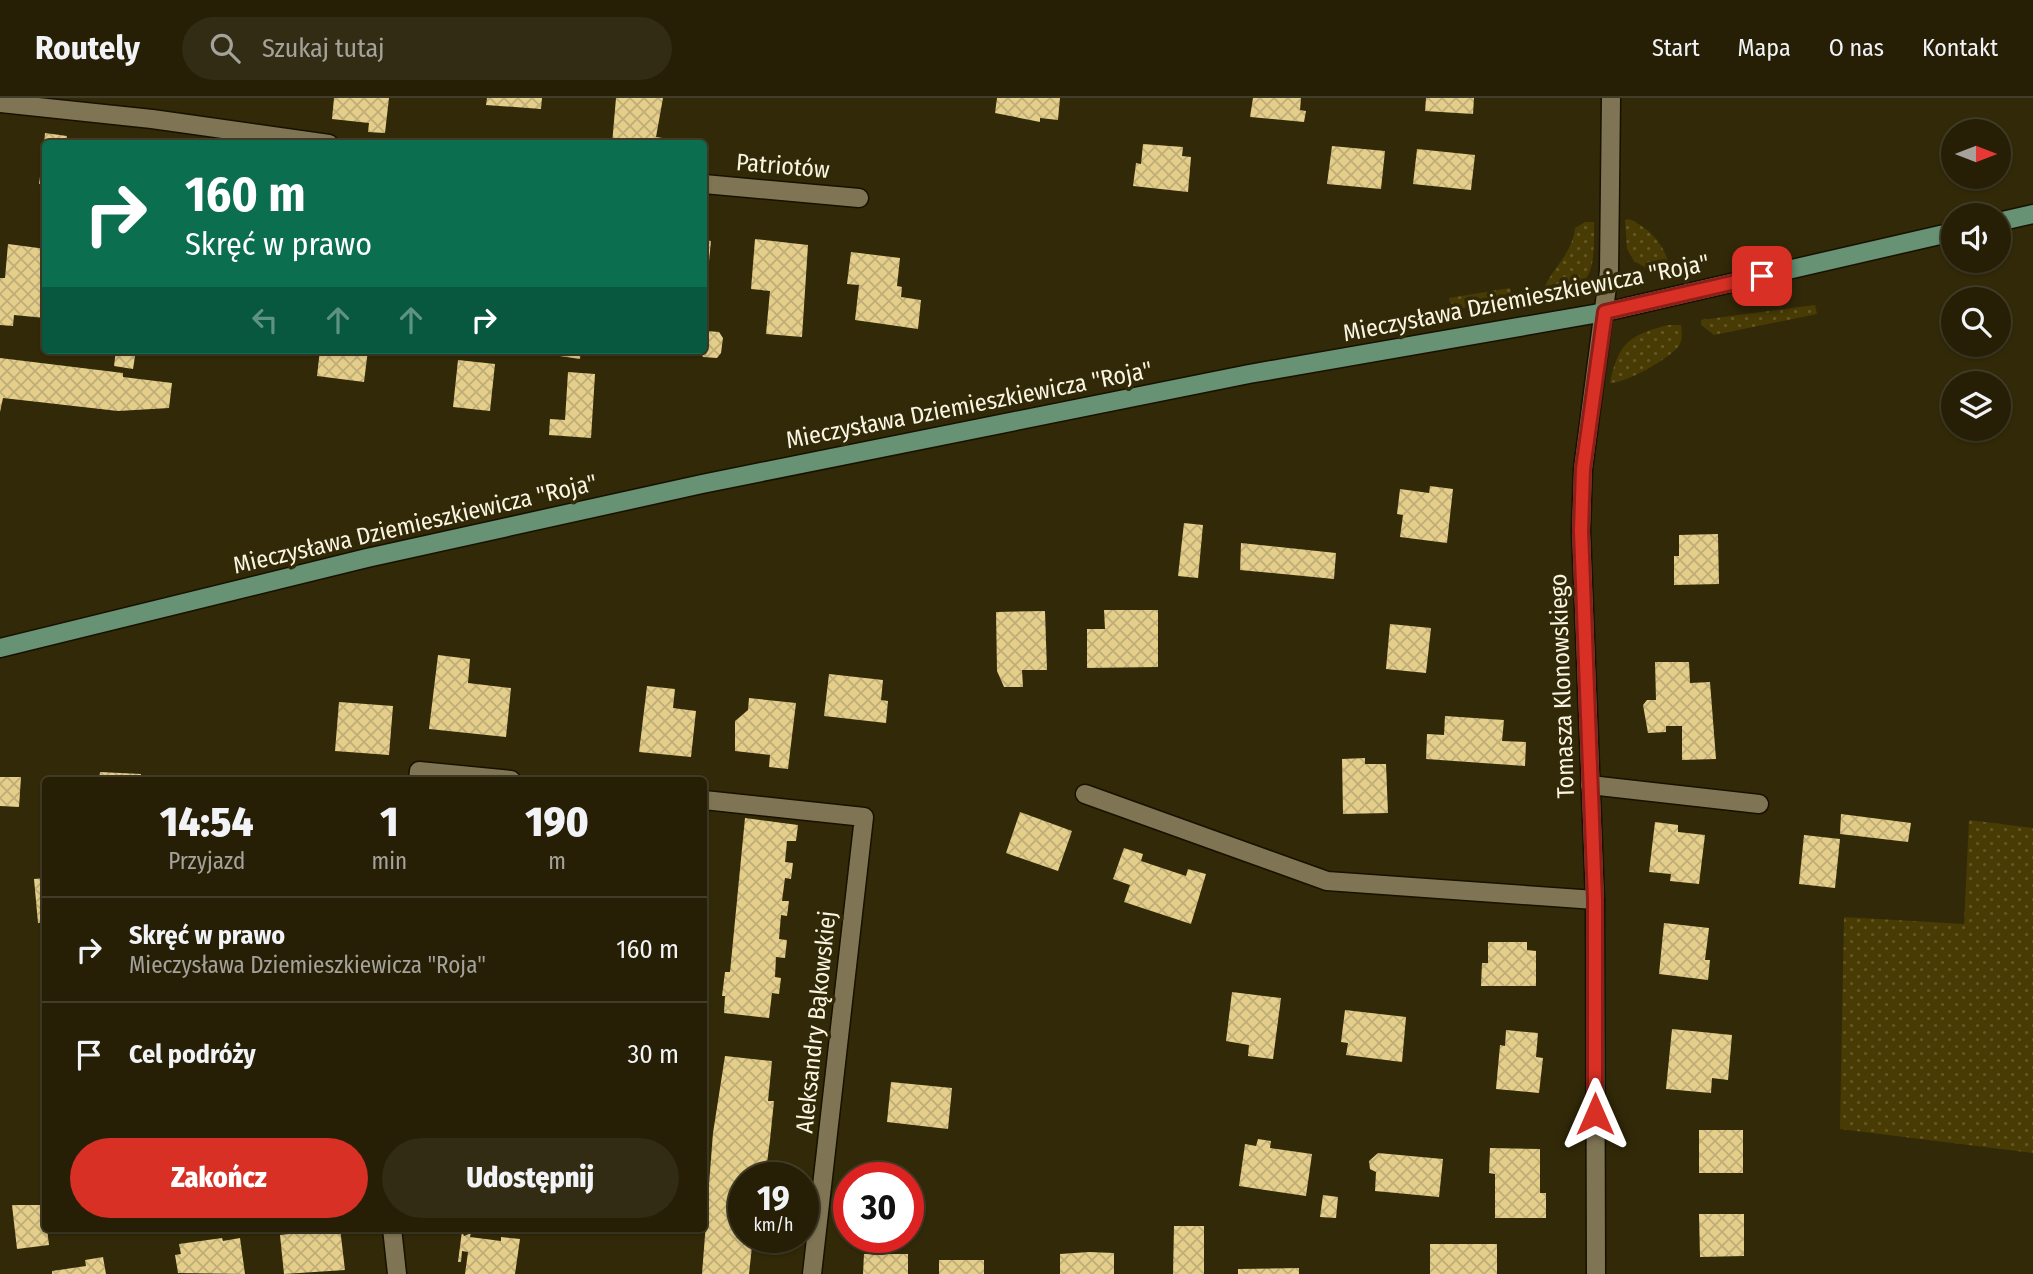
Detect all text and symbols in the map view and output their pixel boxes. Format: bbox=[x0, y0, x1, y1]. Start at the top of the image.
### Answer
search box bbox=[182, 17, 672, 80]
text: Routely bbox=[35, 28, 140, 68]
icon: search bbox=[206, 29, 244, 67]
text: Szukaj tutaj bbox=[262, 33, 385, 64]
text: Start bbox=[1652, 34, 1700, 62]
text: Mapa bbox=[1738, 34, 1791, 62]
text: O nas bbox=[1829, 34, 1884, 62]
text: Kontakt bbox=[1922, 34, 1998, 62]
north arrow bbox=[1941, 119, 2011, 189]
map controls bbox=[1941, 119, 2011, 441]
street label: Patriotów bbox=[735, 148, 831, 184]
text: 160 m bbox=[185, 165, 306, 224]
icon: right bbox=[70, 168, 161, 259]
button: sound bbox=[1941, 203, 2011, 273]
text: Skręć w prawo bbox=[185, 225, 372, 263]
pin bbox=[1732, 246, 1792, 306]
street label: Mieczysława Dziemieszkiewicza "Roja" bbox=[1341, 249, 1711, 347]
icon: arrive bbox=[1743, 257, 1781, 295]
button: search bbox=[1941, 287, 2011, 357]
icon: left bbox=[246, 301, 284, 339]
icon: ahead bbox=[319, 301, 357, 339]
icon: ahead bbox=[392, 301, 430, 339]
icon: right bbox=[465, 301, 503, 339]
street label: Mieczysława Dziemieszkiewicza "Roja" bbox=[784, 356, 1154, 454]
button: layers bbox=[1941, 371, 2011, 441]
street label: Mieczysława Dziemieszkiewicza "Roja" bbox=[230, 468, 600, 580]
street label: Tomasza Klonowskiego bbox=[1544, 573, 1580, 799]
text: 14:54 bbox=[160, 797, 253, 847]
text: 1 bbox=[380, 797, 398, 847]
text: 190 bbox=[525, 797, 589, 847]
text: Przyjazd bbox=[168, 847, 245, 875]
text: min bbox=[372, 847, 407, 875]
text: m bbox=[548, 847, 566, 875]
street label: Aleksandry Bąkowskiej bbox=[790, 909, 842, 1135]
text: Skręć w prawo bbox=[129, 920, 285, 951]
icon: right bbox=[70, 931, 108, 969]
text: 160 m bbox=[616, 934, 679, 965]
text: Mieczysława Dziemieszkiewicza "Roja" bbox=[129, 951, 486, 979]
icon: arrive bbox=[70, 1036, 108, 1074]
text: Cel podróży bbox=[129, 1039, 256, 1070]
text: 30 m bbox=[628, 1039, 679, 1070]
position arrow bbox=[1558, 1077, 1632, 1151]
button: Zakończ bbox=[70, 1138, 368, 1218]
button: Udostępnij bbox=[382, 1138, 679, 1218]
speed limit sign: 30 bbox=[833, 1162, 924, 1253]
text: 19 bbox=[757, 1177, 790, 1219]
text: km/h bbox=[753, 1214, 794, 1236]

